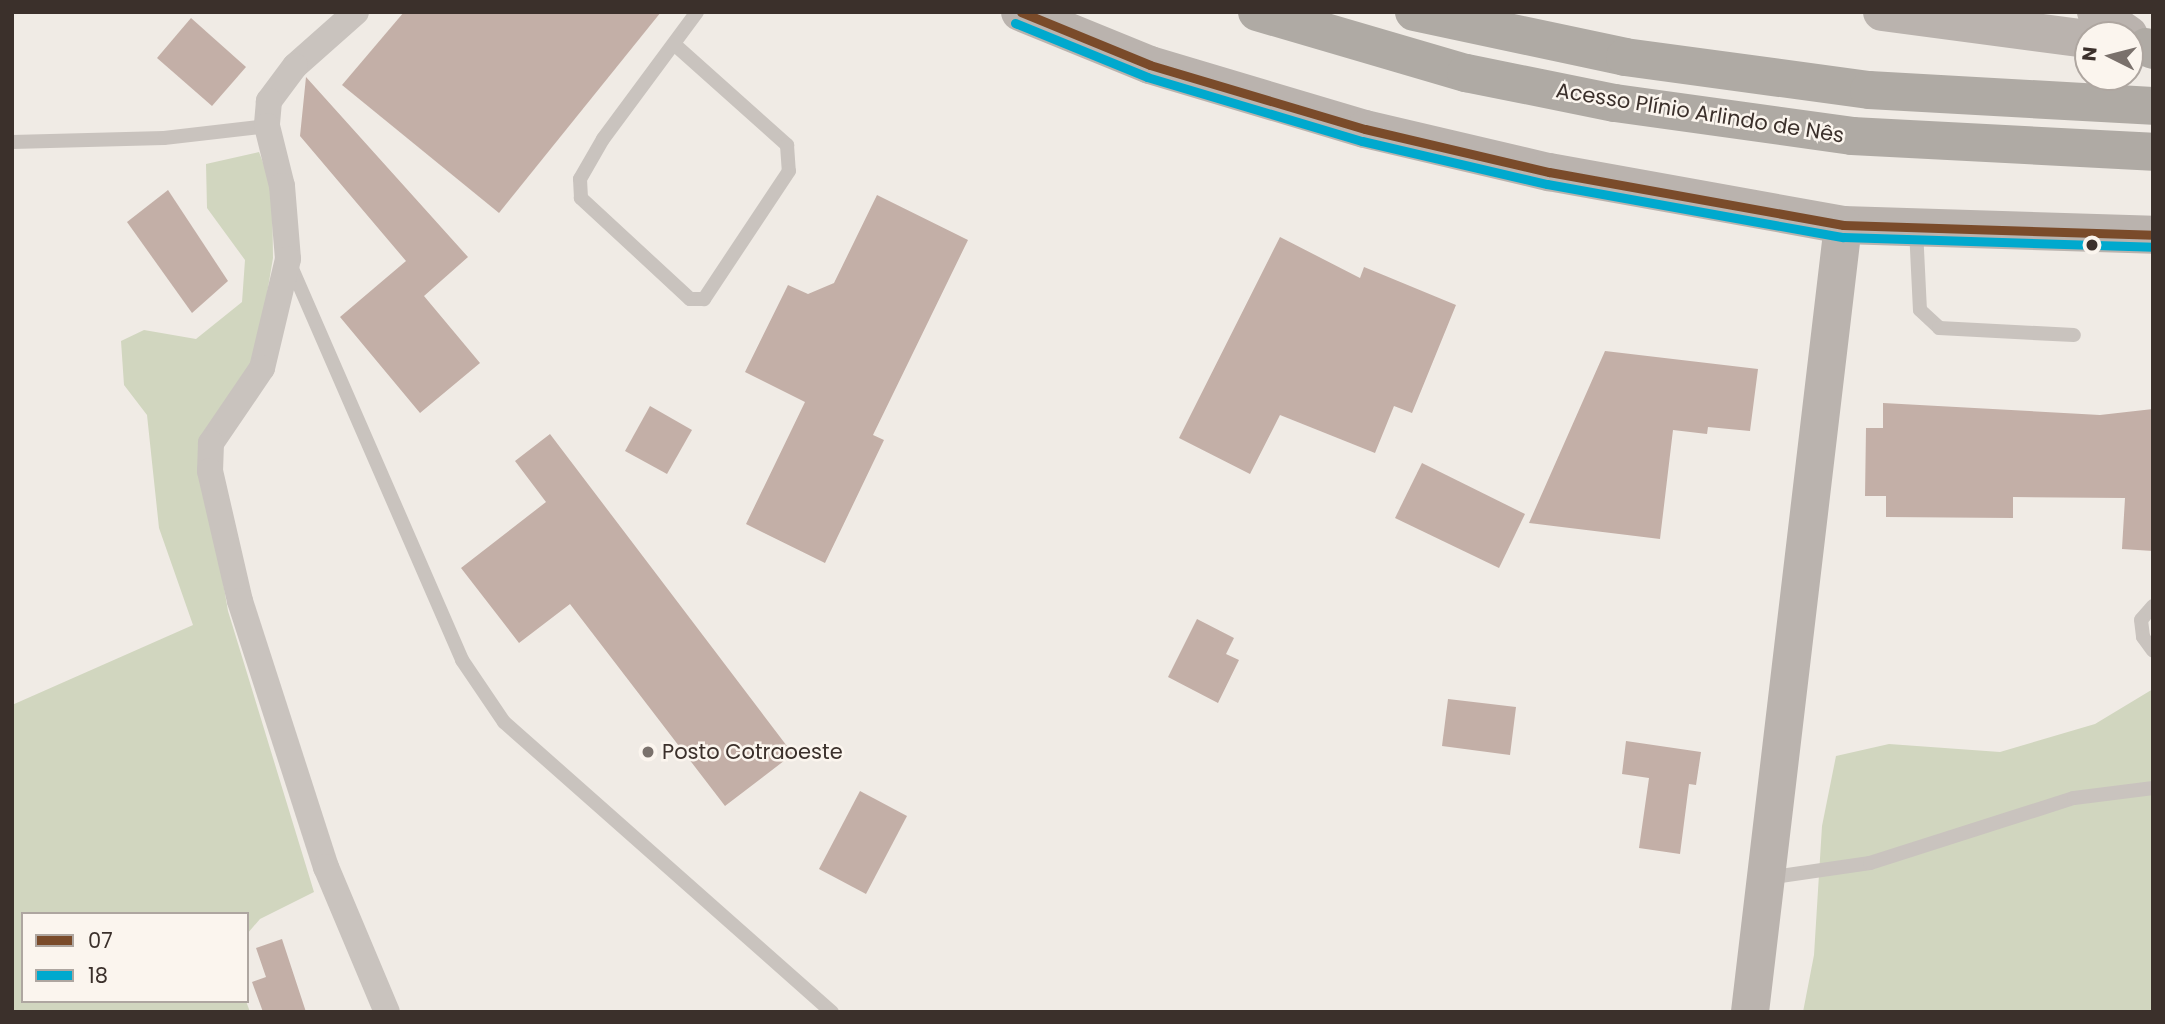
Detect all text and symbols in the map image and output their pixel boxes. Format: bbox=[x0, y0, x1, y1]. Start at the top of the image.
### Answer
north arrow bbox=[2074, 21, 2144, 91]
text: N bbox=[2075, 45, 2104, 62]
street label: Acesso Plínio Arlindo de Nês bbox=[1554, 78, 1846, 148]
unlabelled marker bbox=[2085, 238, 2099, 252]
place label: Posto Cotraoeste bbox=[662, 739, 843, 765]
marker: Posto Cotraoeste bbox=[640, 744, 656, 760]
legend bbox=[21, 912, 248, 1003]
text: 07 bbox=[88, 926, 113, 955]
text: 18 bbox=[88, 961, 108, 990]

